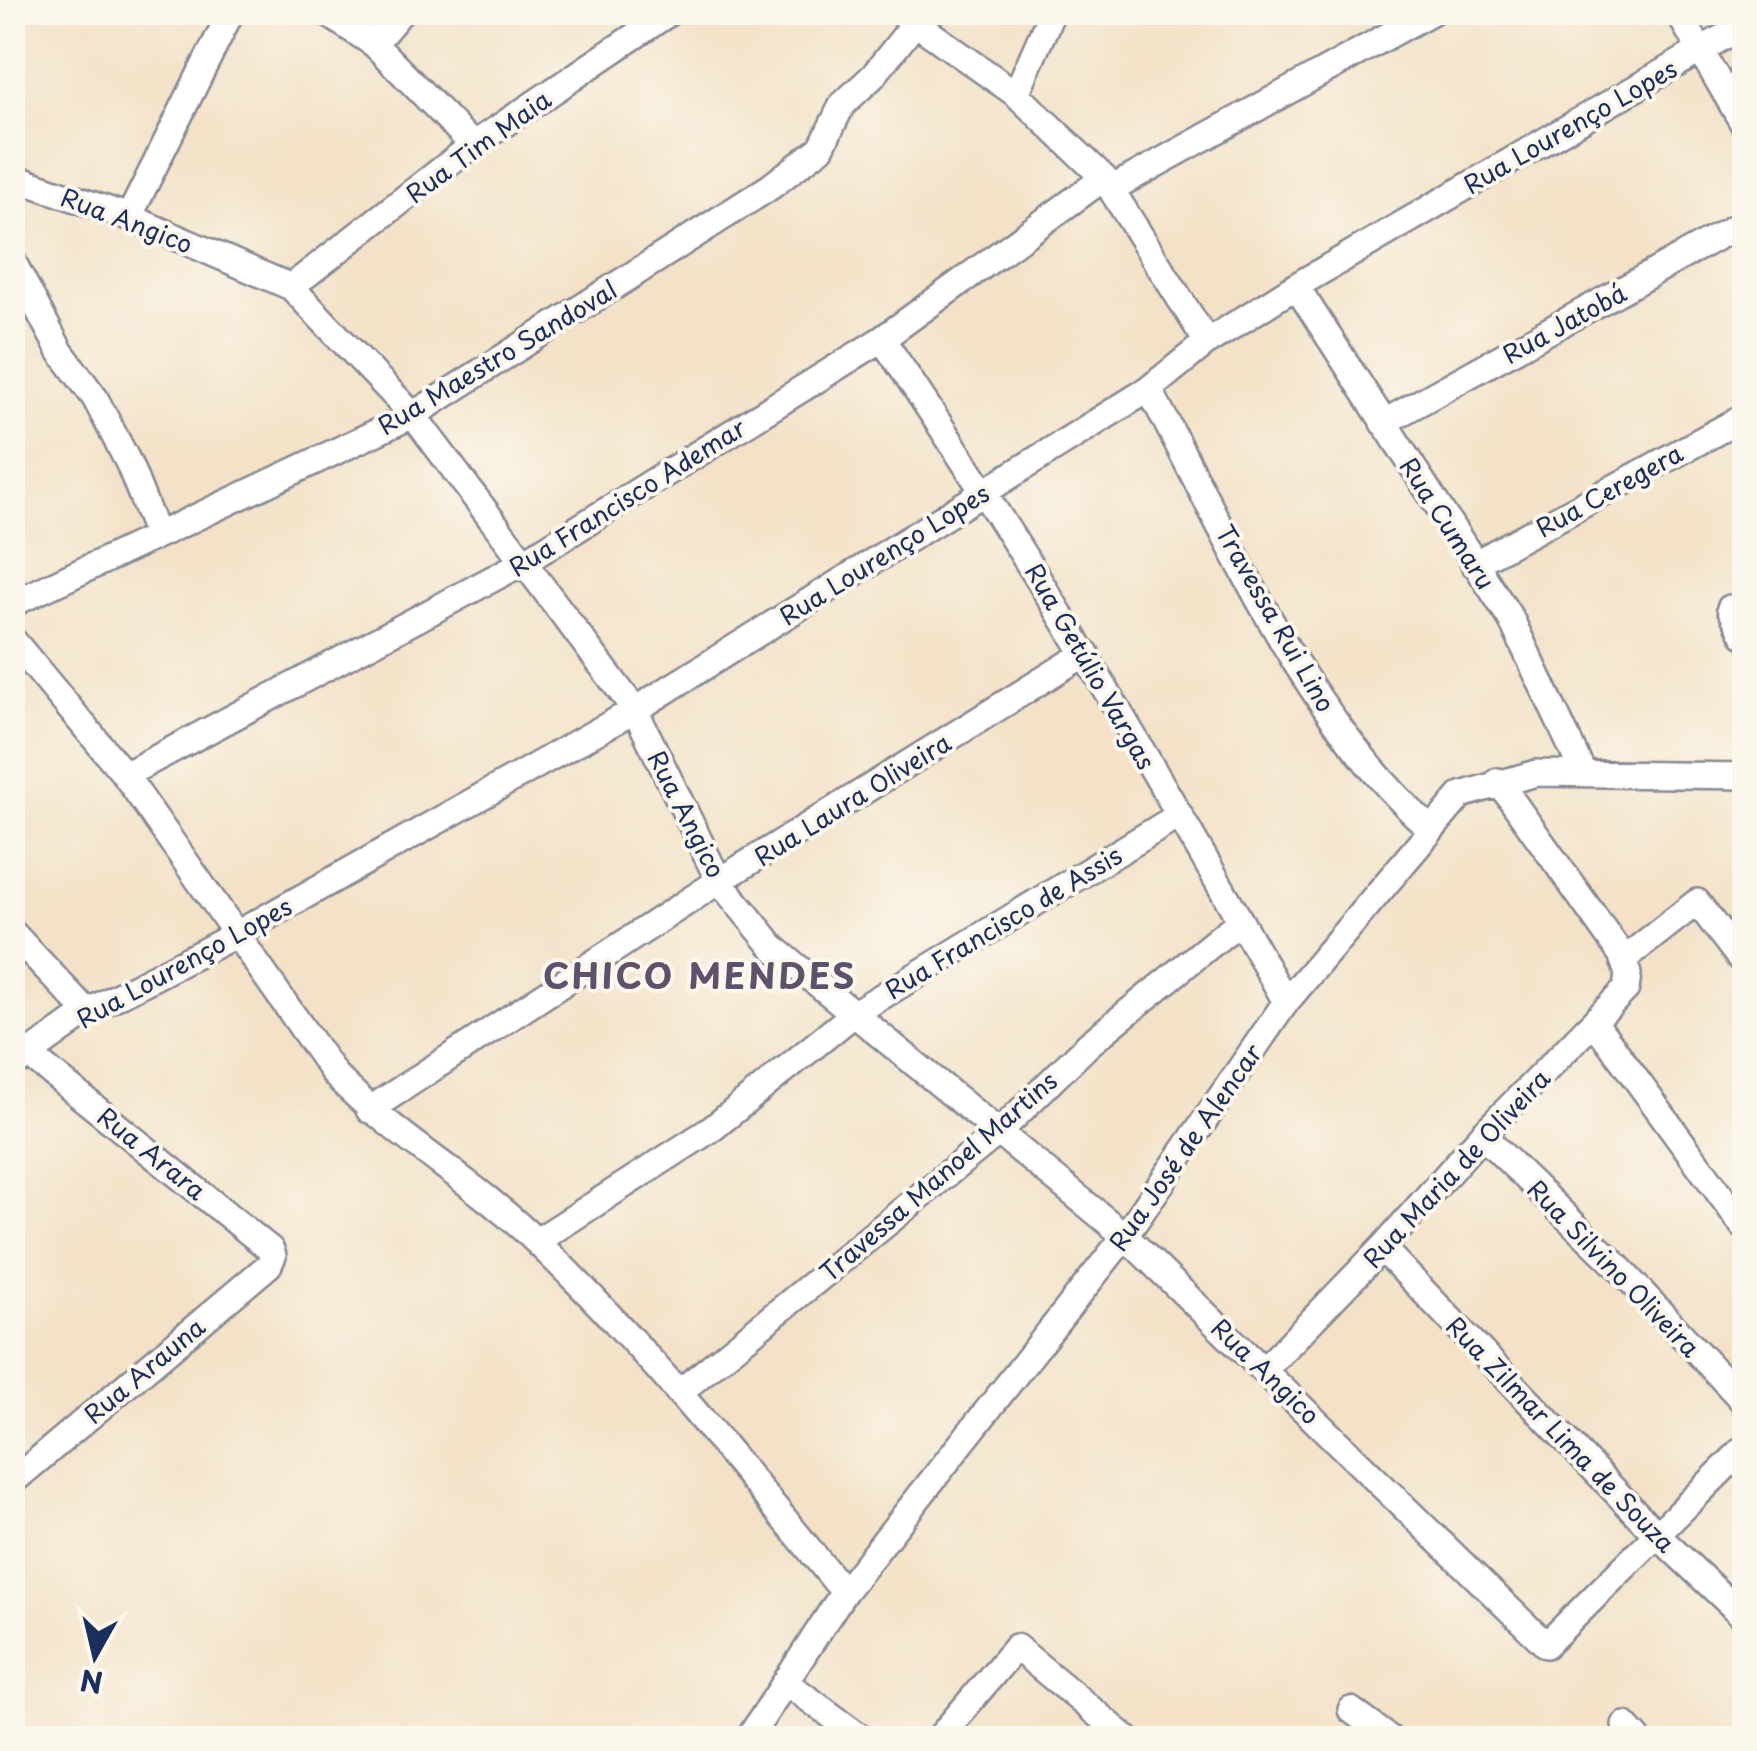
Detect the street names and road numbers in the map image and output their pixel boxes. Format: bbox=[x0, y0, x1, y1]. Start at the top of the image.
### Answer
street label: Rua Lourenço Lopes bbox=[1456, 49, 1684, 203]
street label: Rua Tim Maia bbox=[398, 80, 559, 212]
street label: Rua Angico bbox=[56, 177, 198, 263]
street label: Rua Maestro Sandoval bbox=[370, 270, 624, 444]
street label: Rua Jatobá bbox=[1495, 273, 1633, 373]
street label: Rua Francisco Ademar bbox=[501, 408, 753, 585]
street label: Rua Ceregera bbox=[1528, 434, 1690, 546]
street label: Rua Cumaru bbox=[1391, 449, 1505, 597]
street label: Rua Lourenço Lopes bbox=[772, 474, 996, 634]
street label: Travessa Rui Lino bbox=[1207, 517, 1345, 719]
street label: Rua Getúlio Vargas bbox=[1016, 556, 1166, 776]
street label: Rua Laura Oliveira bbox=[746, 723, 958, 875]
street label: Rua Angico bbox=[639, 744, 735, 884]
street label: Rua Francisco de Assis bbox=[877, 836, 1129, 1008]
street label: Rua Lourenço Lopes bbox=[69, 887, 299, 1037]
street label: Rua José de Alencar bbox=[1099, 1035, 1271, 1259]
street label: Rua Maria de Oliveira bbox=[1353, 1060, 1559, 1276]
street label: Travessa Manoel Martins bbox=[811, 1062, 1065, 1290]
street label: Rua Arara bbox=[90, 1097, 215, 1209]
street label: Rua Silvino Oliveira bbox=[1519, 1171, 1709, 1366]
street label: Rua Zilmar Lima de Souza bbox=[1438, 1307, 1685, 1561]
street label: Rua Arauna bbox=[75, 1308, 213, 1432]
street label: Rua Angico bbox=[1203, 1309, 1329, 1433]

